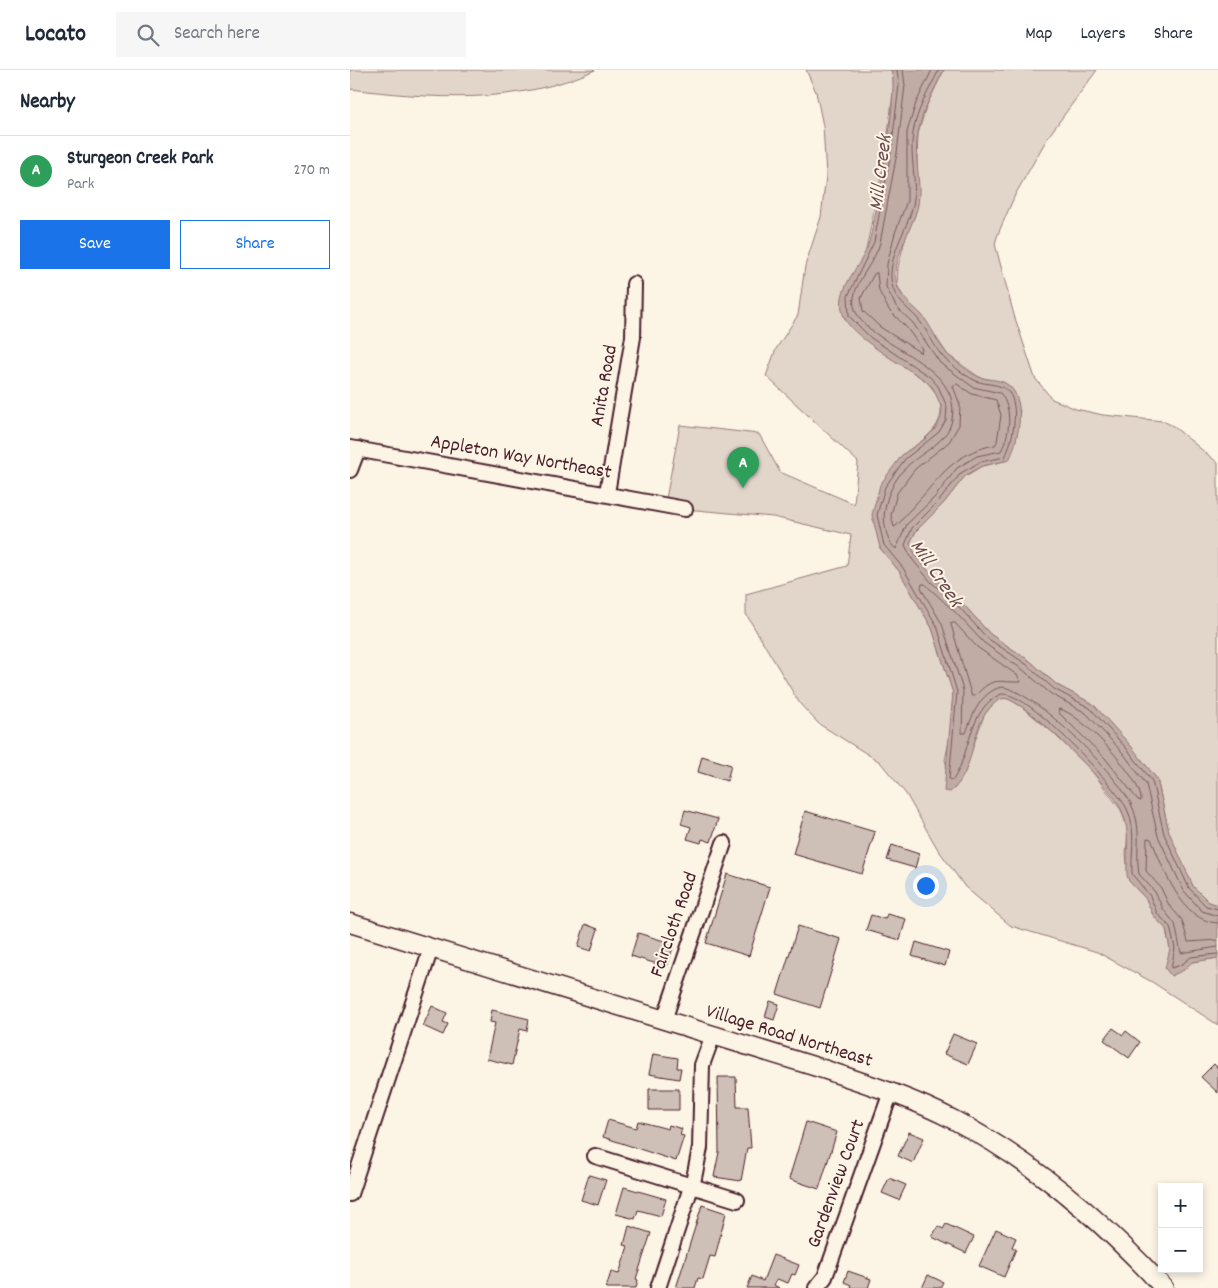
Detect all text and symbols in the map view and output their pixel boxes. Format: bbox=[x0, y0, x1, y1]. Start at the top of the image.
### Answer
search box bbox=[116, 12, 466, 57]
text: Locato bbox=[25, 18, 86, 52]
icon: search bbox=[134, 21, 162, 49]
text: Search here bbox=[174, 21, 260, 48]
text: Map bbox=[1025, 22, 1052, 47]
text: Layers bbox=[1080, 22, 1126, 47]
text: Share bbox=[1154, 22, 1193, 47]
text: Nearby bbox=[20, 88, 75, 118]
water label: Mill Creek bbox=[862, 131, 902, 213]
text: Sturgeon Creek Park bbox=[67, 146, 214, 173]
text: A bbox=[32, 159, 40, 182]
text: 270 m bbox=[294, 159, 330, 182]
text: Park bbox=[67, 173, 94, 196]
button: Save bbox=[20, 220, 170, 269]
button: Share bbox=[180, 220, 330, 269]
street label: Anita Road bbox=[584, 343, 626, 429]
street label: Appleton Way Northeast bbox=[428, 428, 614, 488]
pin: A bbox=[727, 447, 759, 488]
water label: Mill Creek bbox=[901, 534, 970, 616]
street label: Faircloth Road bbox=[644, 869, 706, 981]
your location bbox=[913, 873, 939, 899]
street label: Village Road Northeast bbox=[702, 998, 876, 1076]
street label: Gardenview Court bbox=[801, 1116, 873, 1252]
map controls bbox=[1158, 1183, 1203, 1273]
button: + bbox=[1158, 1183, 1203, 1228]
button: − bbox=[1158, 1228, 1203, 1273]

